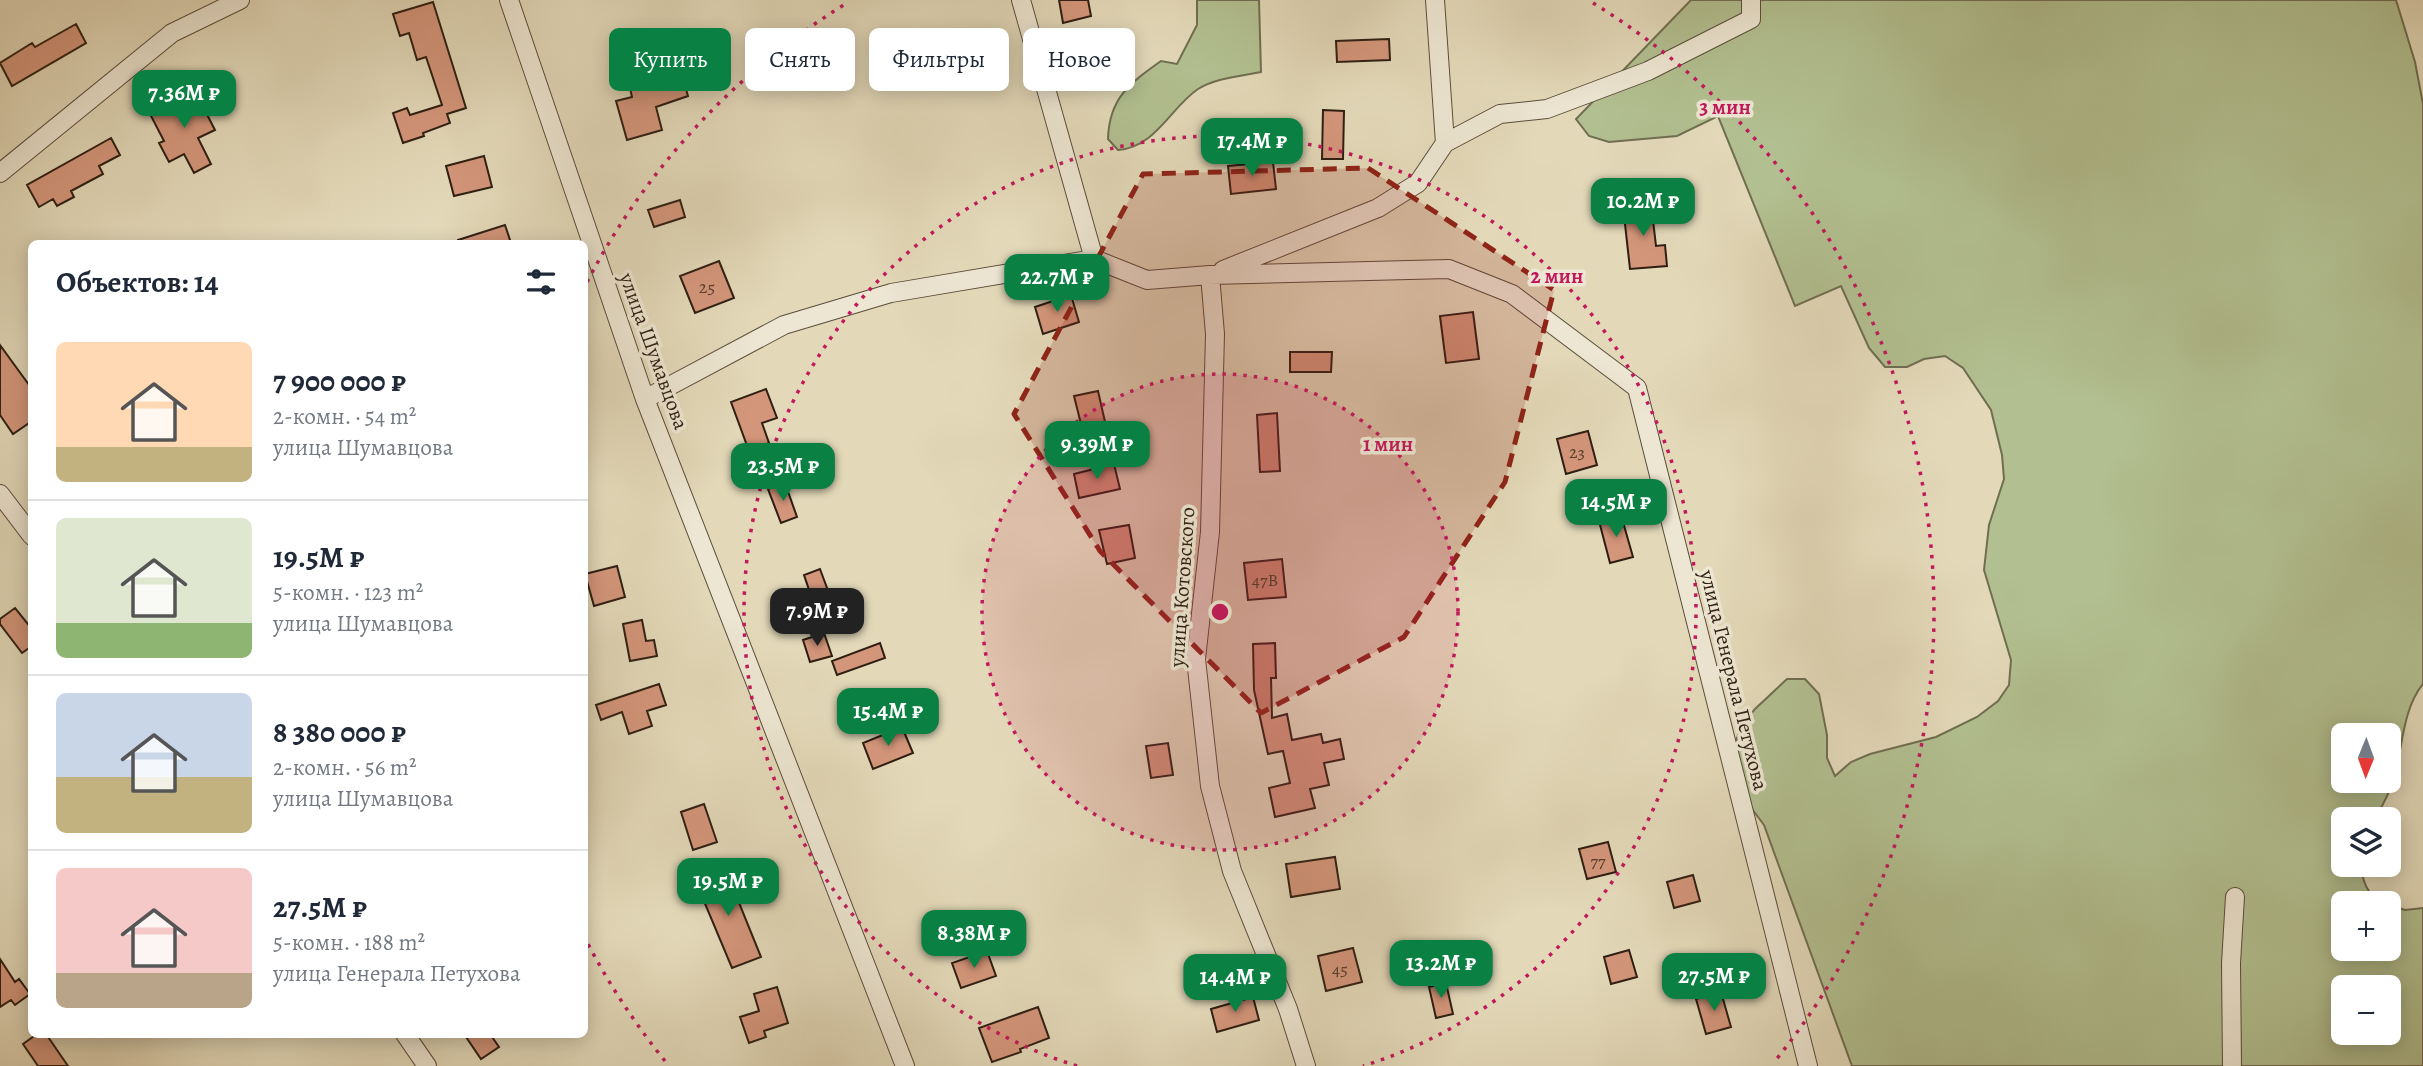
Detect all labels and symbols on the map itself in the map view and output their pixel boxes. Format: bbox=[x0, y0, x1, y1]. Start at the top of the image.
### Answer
pin: 7.36M ₽ bbox=[119, 71, 249, 130]
text: 3 мин bbox=[1699, 93, 1751, 121]
pin: 17.4M ₽ bbox=[1187, 118, 1317, 178]
pin: 10.2M ₽ bbox=[1578, 178, 1708, 238]
pin: 22.7M ₽ bbox=[992, 254, 1122, 314]
text: 2 мин bbox=[1531, 262, 1583, 290]
street label: улица Шумавцова bbox=[612, 268, 695, 433]
house number: 25 bbox=[699, 275, 715, 299]
pin: 9.39M ₽ bbox=[1032, 421, 1162, 481]
text: 1 мин bbox=[1363, 430, 1413, 458]
house number: 23 bbox=[1569, 440, 1585, 464]
pin: 23.5M ₽ bbox=[718, 444, 848, 503]
pin: 14.5M ₽ bbox=[1551, 480, 1681, 539]
street label: улица Котовского bbox=[1162, 506, 1202, 669]
street label: улица Генерала Петухова bbox=[1693, 566, 1775, 793]
house number: 47В bbox=[1252, 568, 1278, 592]
pin: 7.9M ₽ bbox=[760, 588, 874, 648]
centre of rings bbox=[1208, 600, 1232, 624]
pin: 15.4M ₽ bbox=[823, 688, 953, 748]
north arrow bbox=[2331, 723, 2401, 793]
house number: 77 bbox=[1590, 849, 1606, 873]
pin: 19.5M ₽ bbox=[663, 858, 793, 918]
pin: 8.38M ₽ bbox=[909, 911, 1039, 970]
pin: 13.2M ₽ bbox=[1376, 940, 1506, 1000]
pin: 14.4M ₽ bbox=[1170, 954, 1300, 1014]
pin: 27.5M ₽ bbox=[1649, 954, 1779, 1013]
house number: 45 bbox=[1332, 957, 1348, 981]

